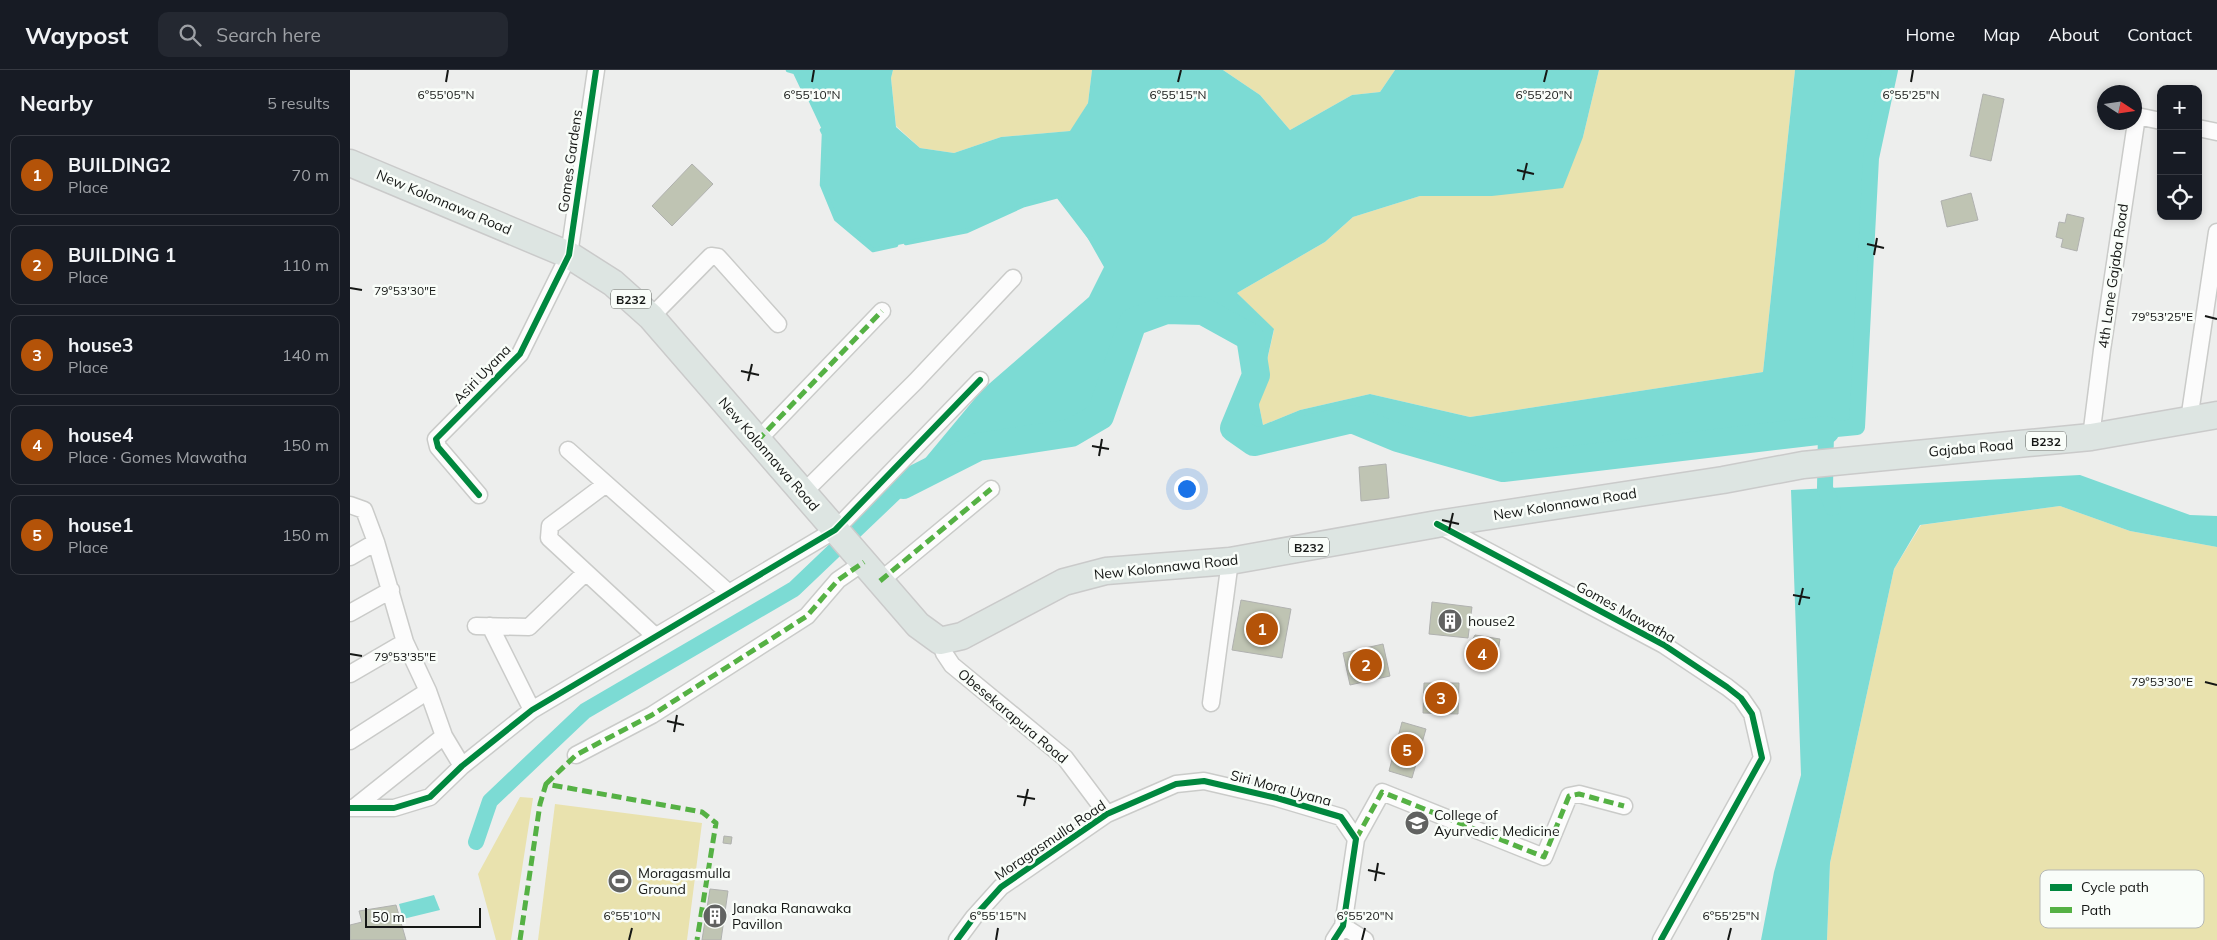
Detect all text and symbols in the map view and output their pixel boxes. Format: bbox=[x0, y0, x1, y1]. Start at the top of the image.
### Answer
search box bbox=[158, 12, 508, 57]
text: Waypost bbox=[25, 20, 128, 50]
icon: search bbox=[176, 21, 204, 49]
text: Search here bbox=[216, 23, 321, 47]
text: Home bbox=[1905, 23, 1955, 46]
text: Map bbox=[1983, 23, 2020, 46]
text: About bbox=[2048, 23, 2099, 46]
text: Contact bbox=[2127, 23, 2192, 46]
north arrow bbox=[2097, 85, 2142, 130]
map controls bbox=[2157, 85, 2202, 220]
button: + bbox=[2157, 85, 2202, 130]
text: 6°55'05"N bbox=[418, 87, 474, 102]
text: 6°55'10"N bbox=[784, 87, 840, 102]
text: 6°55'15"N bbox=[1150, 87, 1206, 102]
text: 6°55'20"N bbox=[1516, 87, 1572, 102]
text: 6°55'25"N bbox=[1883, 87, 1939, 102]
text: Nearby bbox=[20, 90, 93, 116]
text: 5 results bbox=[267, 93, 330, 113]
street label: Gomes Gardens bbox=[554, 108, 586, 214]
button: − bbox=[2157, 130, 2202, 175]
text: BUILDING2 bbox=[68, 153, 171, 177]
text: 1 bbox=[32, 165, 42, 185]
text: 70 m bbox=[292, 165, 329, 185]
street label: New Kolonnawa Road bbox=[374, 165, 514, 239]
button: locate bbox=[2157, 175, 2202, 220]
text: Place bbox=[68, 177, 108, 197]
street label: 4th Lane Gajaba Road bbox=[2094, 203, 2132, 349]
text: BUILDING 1 bbox=[68, 243, 176, 267]
text: 2 bbox=[32, 255, 42, 275]
text: 110 m bbox=[282, 255, 329, 275]
text: Place bbox=[68, 267, 108, 287]
text: 79°53'30"E bbox=[374, 283, 436, 298]
road number: B232 bbox=[611, 290, 651, 308]
text: 79°53'25"E bbox=[2131, 309, 2193, 324]
text: house3 bbox=[68, 333, 133, 357]
street label: Asiri Uyana bbox=[449, 341, 515, 407]
text: 3 bbox=[32, 345, 42, 365]
text: 140 m bbox=[282, 345, 329, 365]
text: Place bbox=[68, 357, 108, 377]
street label: New Kolonnawa Road bbox=[715, 393, 823, 515]
text: house4 bbox=[68, 423, 133, 447]
road number: B232 bbox=[2026, 432, 2066, 451]
text: 4 bbox=[32, 435, 42, 455]
text: 150 m bbox=[282, 435, 329, 455]
street label: Gajaba Road bbox=[1928, 435, 2014, 461]
text: Place · Gomes Mawatha bbox=[68, 447, 247, 467]
your location bbox=[1174, 476, 1200, 502]
street label: New Kolonnawa Road bbox=[1492, 484, 1638, 524]
text: house1 bbox=[68, 513, 133, 537]
text: 5 bbox=[32, 525, 42, 545]
text: 150 m bbox=[282, 525, 329, 545]
text: Place bbox=[68, 537, 108, 557]
road number: B232 bbox=[1289, 538, 1329, 557]
street label: New Kolonnawa Road bbox=[1093, 550, 1239, 584]
street label: Gomes Mawatha bbox=[1573, 577, 1679, 647]
building icon: house2 bbox=[1437, 608, 1463, 634]
pin: 1 bbox=[1246, 610, 1278, 648]
place label: house2 bbox=[1468, 612, 1515, 630]
pin: 4 bbox=[1466, 635, 1498, 673]
pin: 2 bbox=[1350, 646, 1382, 684]
text: 79°53'35"E bbox=[374, 649, 436, 664]
street label: Obesekarapura Road bbox=[954, 665, 1072, 767]
text: 79°53'30"E bbox=[2131, 674, 2193, 689]
pin: 3 bbox=[1425, 679, 1457, 717]
pin: 5 bbox=[1391, 731, 1423, 769]
street label: Siri Mora Uyana bbox=[1229, 766, 1333, 810]
street label: Moragasmulla Road bbox=[991, 796, 1109, 884]
place label: College of Ayurvedic Medicine bbox=[1434, 806, 1560, 840]
school or university icon: College of Ayurvedic Medicine bbox=[1404, 810, 1430, 836]
place label: Moragasmulla Ground bbox=[638, 864, 731, 898]
sports icon: Moragasmulla Ground bbox=[607, 868, 633, 894]
legend bbox=[2040, 870, 2204, 928]
text: Cycle path bbox=[2081, 878, 2149, 896]
place label: Janaka Ranawaka Pavillon bbox=[732, 899, 851, 933]
text: Path bbox=[2081, 901, 2111, 919]
building icon: Janaka Ranawaka Pavillon bbox=[702, 903, 728, 929]
scale bar bbox=[365, 905, 481, 928]
text: 50 m bbox=[372, 908, 405, 926]
text: 6°55'10"N bbox=[604, 908, 660, 923]
text: 6°55'15"N bbox=[970, 908, 1026, 923]
text: 6°55'20"N bbox=[1337, 908, 1393, 923]
text: 6°55'25"N bbox=[1703, 908, 1759, 923]

